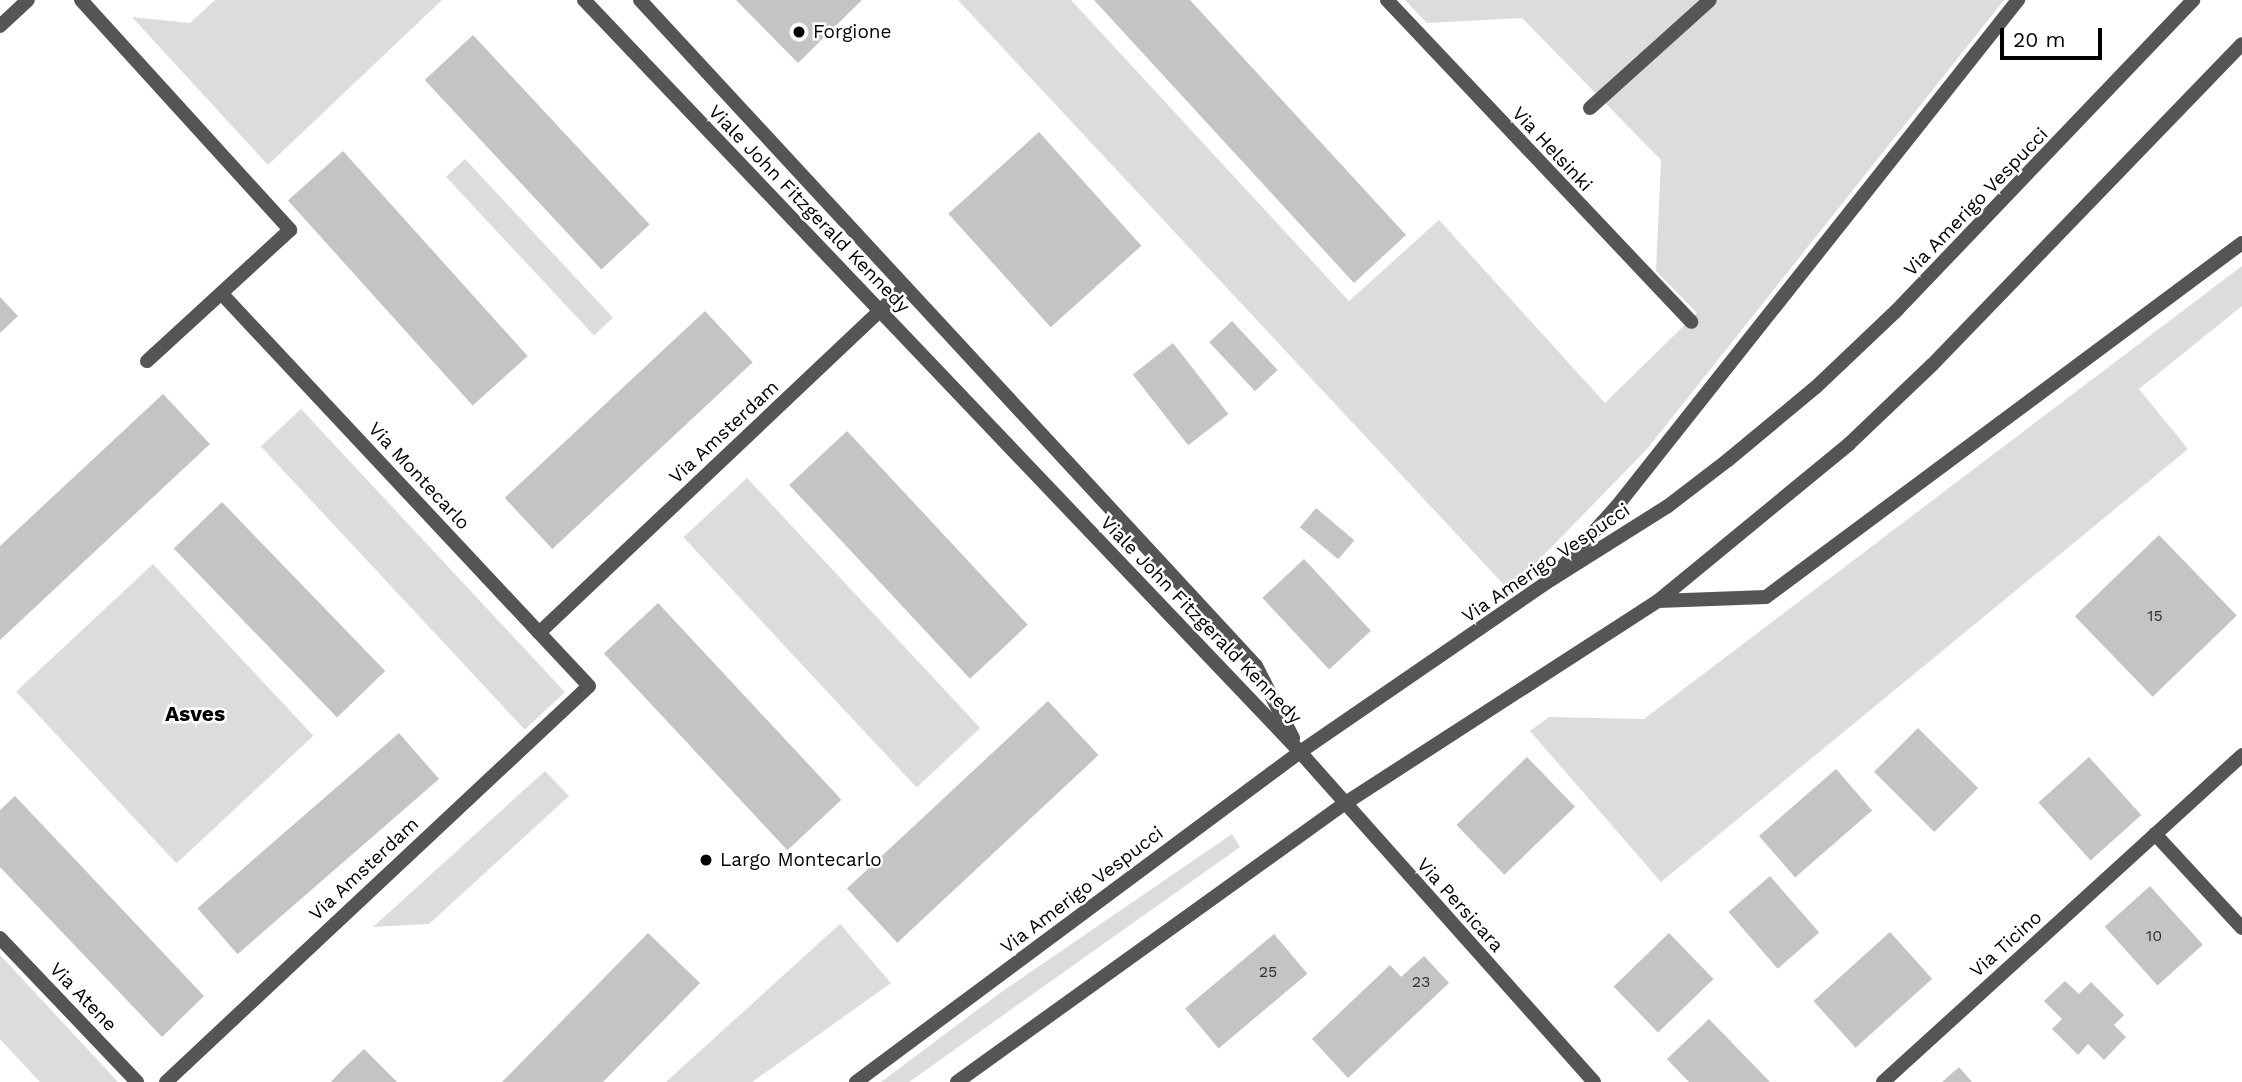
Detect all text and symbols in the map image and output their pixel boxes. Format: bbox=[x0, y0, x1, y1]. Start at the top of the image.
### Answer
scale bar bbox=[2004, 14, 2106, 58]
place label: Forgione bbox=[813, 21, 892, 43]
marker: Forgione bbox=[791, 24, 807, 40]
text: 20 m bbox=[2013, 27, 2065, 52]
street label: Viale John Fitzgerald Kennedy bbox=[703, 100, 915, 318]
street label: Via Helsinki bbox=[1507, 102, 1597, 196]
street label: Via Amerigo Vespucci bbox=[1899, 122, 2053, 282]
street label: Via Amsterdam bbox=[664, 375, 784, 489]
street label: Via Montecarlo bbox=[363, 417, 475, 535]
street label: Via Amerigo Vespucci bbox=[1457, 498, 1635, 628]
street label: Viale John Fitzgerald Kennedy bbox=[1095, 511, 1307, 729]
house number: 15 bbox=[2147, 606, 2163, 626]
district label: Asves bbox=[165, 701, 225, 727]
street label: Via Amsterdam bbox=[304, 812, 424, 926]
street label: Via Amerigo Vespucci bbox=[996, 821, 1168, 959]
place label: Largo Montecarlo bbox=[720, 849, 882, 871]
marker: Largo Montecarlo bbox=[698, 852, 714, 868]
street label: Via Persicara bbox=[1412, 853, 1508, 957]
street label: Via Ticino bbox=[1965, 906, 2047, 982]
house number: 10 bbox=[2146, 926, 2162, 946]
street label: Via Atene bbox=[44, 957, 122, 1037]
house number: 25 bbox=[1259, 962, 1277, 982]
house number: 23 bbox=[1412, 972, 1430, 992]

